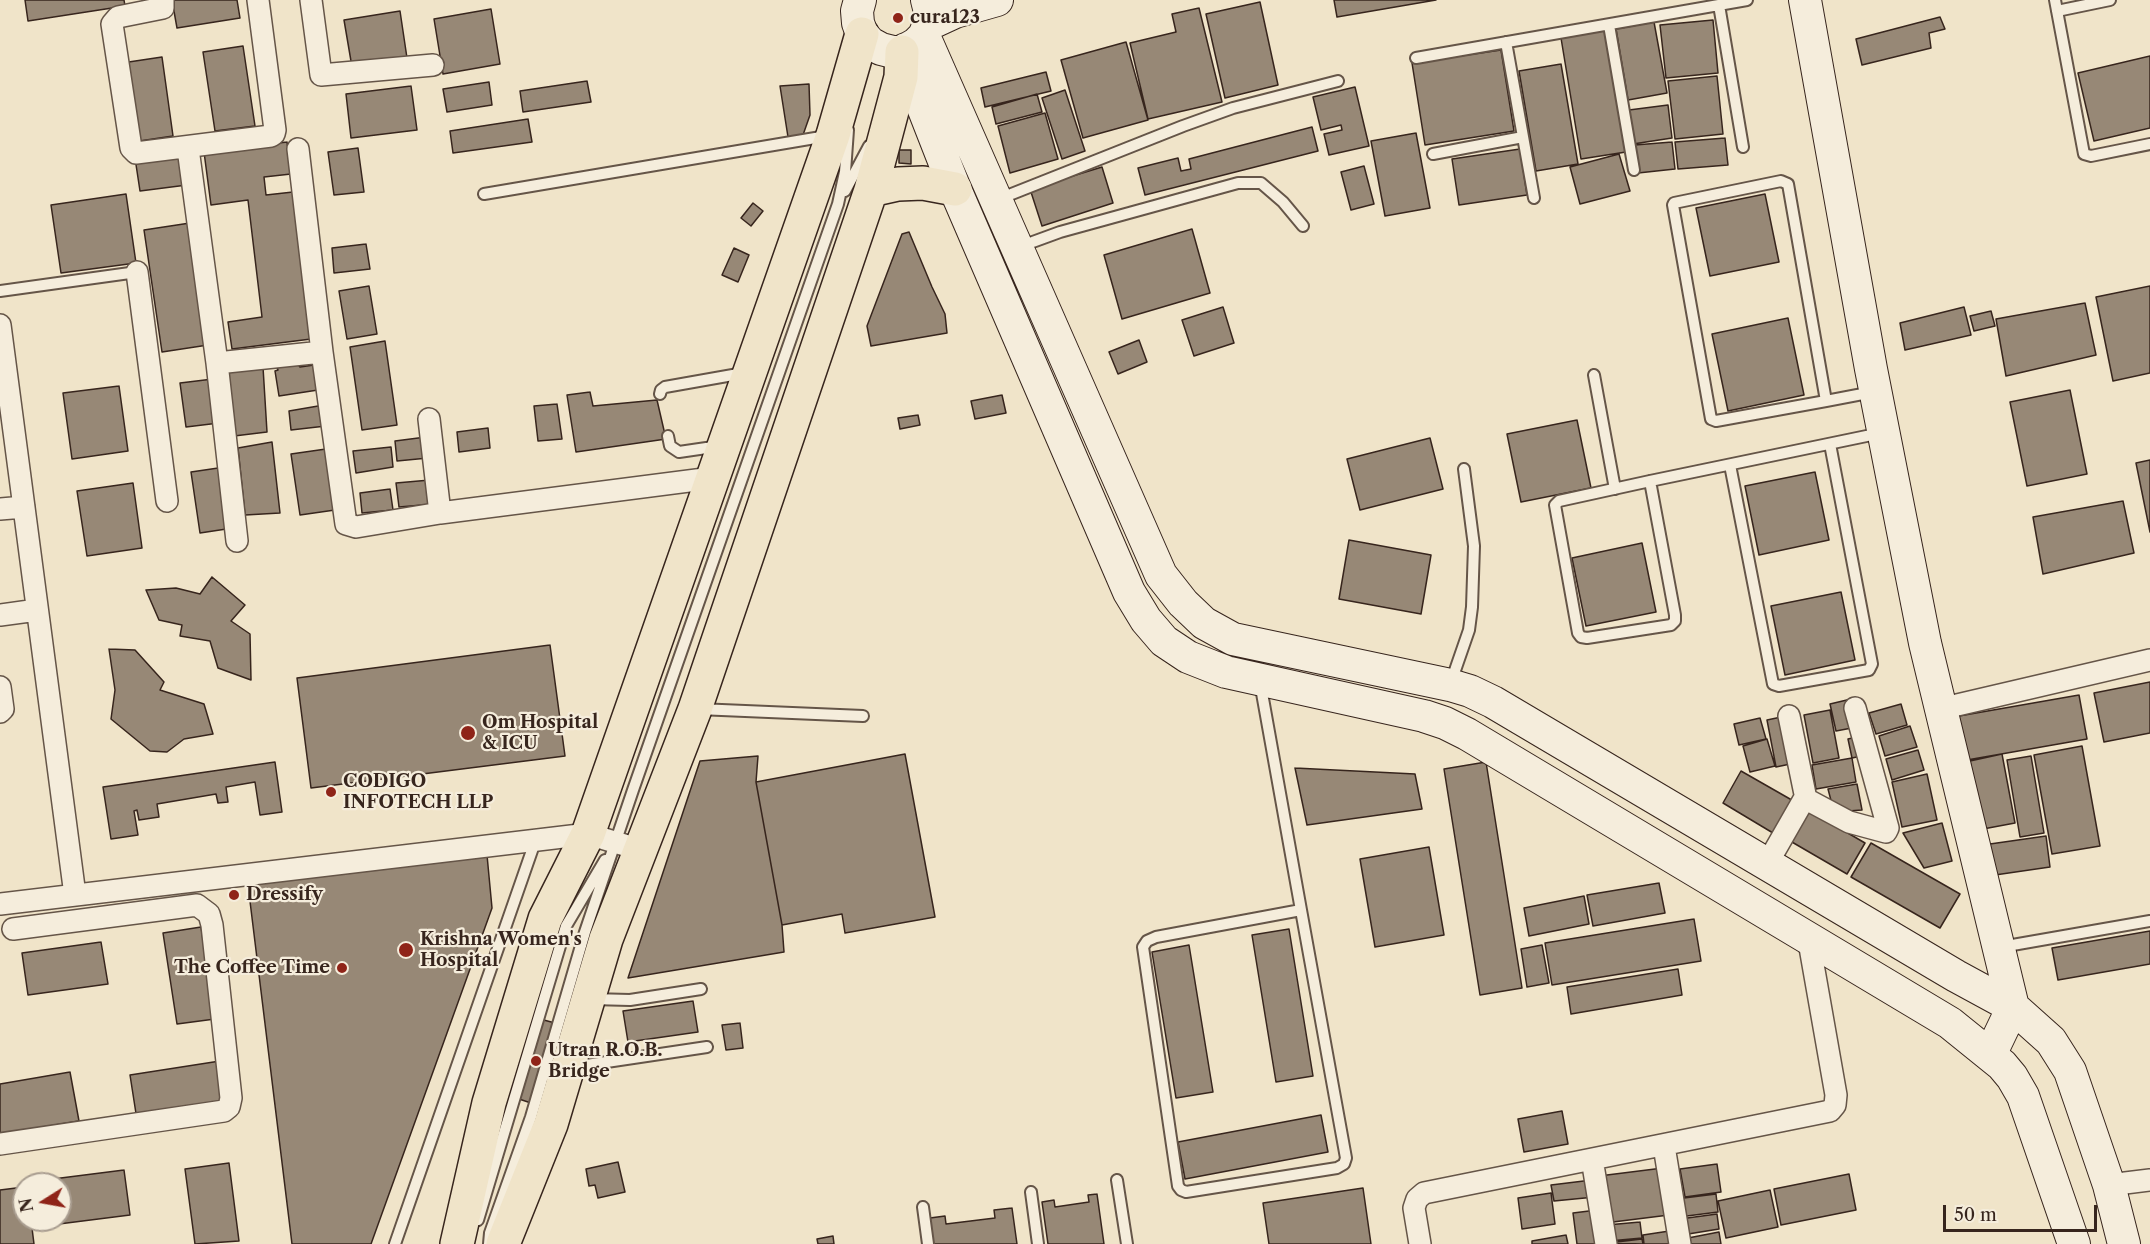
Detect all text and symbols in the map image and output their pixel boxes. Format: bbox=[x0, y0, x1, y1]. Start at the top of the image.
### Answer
place label: cura123 bbox=[910, 7, 980, 29]
marker: cura123 bbox=[891, 11, 905, 25]
place label: Om Hospital & ICU bbox=[482, 712, 598, 754]
marker: Om Hospital & ICU bbox=[459, 724, 477, 742]
place label: CODIGO INFOTECH LLP bbox=[343, 771, 493, 814]
marker: CODIGO INFOTECH LLP bbox=[324, 785, 338, 799]
place label: Dressify bbox=[246, 884, 323, 906]
marker: Dressify bbox=[227, 888, 241, 902]
place label: Krishna Women's Hospital bbox=[420, 929, 582, 972]
marker: Krishna Women's Hospital bbox=[397, 941, 415, 959]
place label: The Coffee Time bbox=[174, 957, 330, 979]
marker: The Coffee Time bbox=[335, 961, 349, 975]
place label: Utran R.O.B. Bridge bbox=[548, 1040, 663, 1082]
marker: Utran R.O.B. Bridge bbox=[529, 1054, 543, 1068]
north arrow bbox=[12, 1172, 72, 1232]
scale bar bbox=[1946, 1193, 2100, 1231]
text: N bbox=[15, 1196, 37, 1214]
text: 50 m bbox=[1954, 1204, 1997, 1226]

